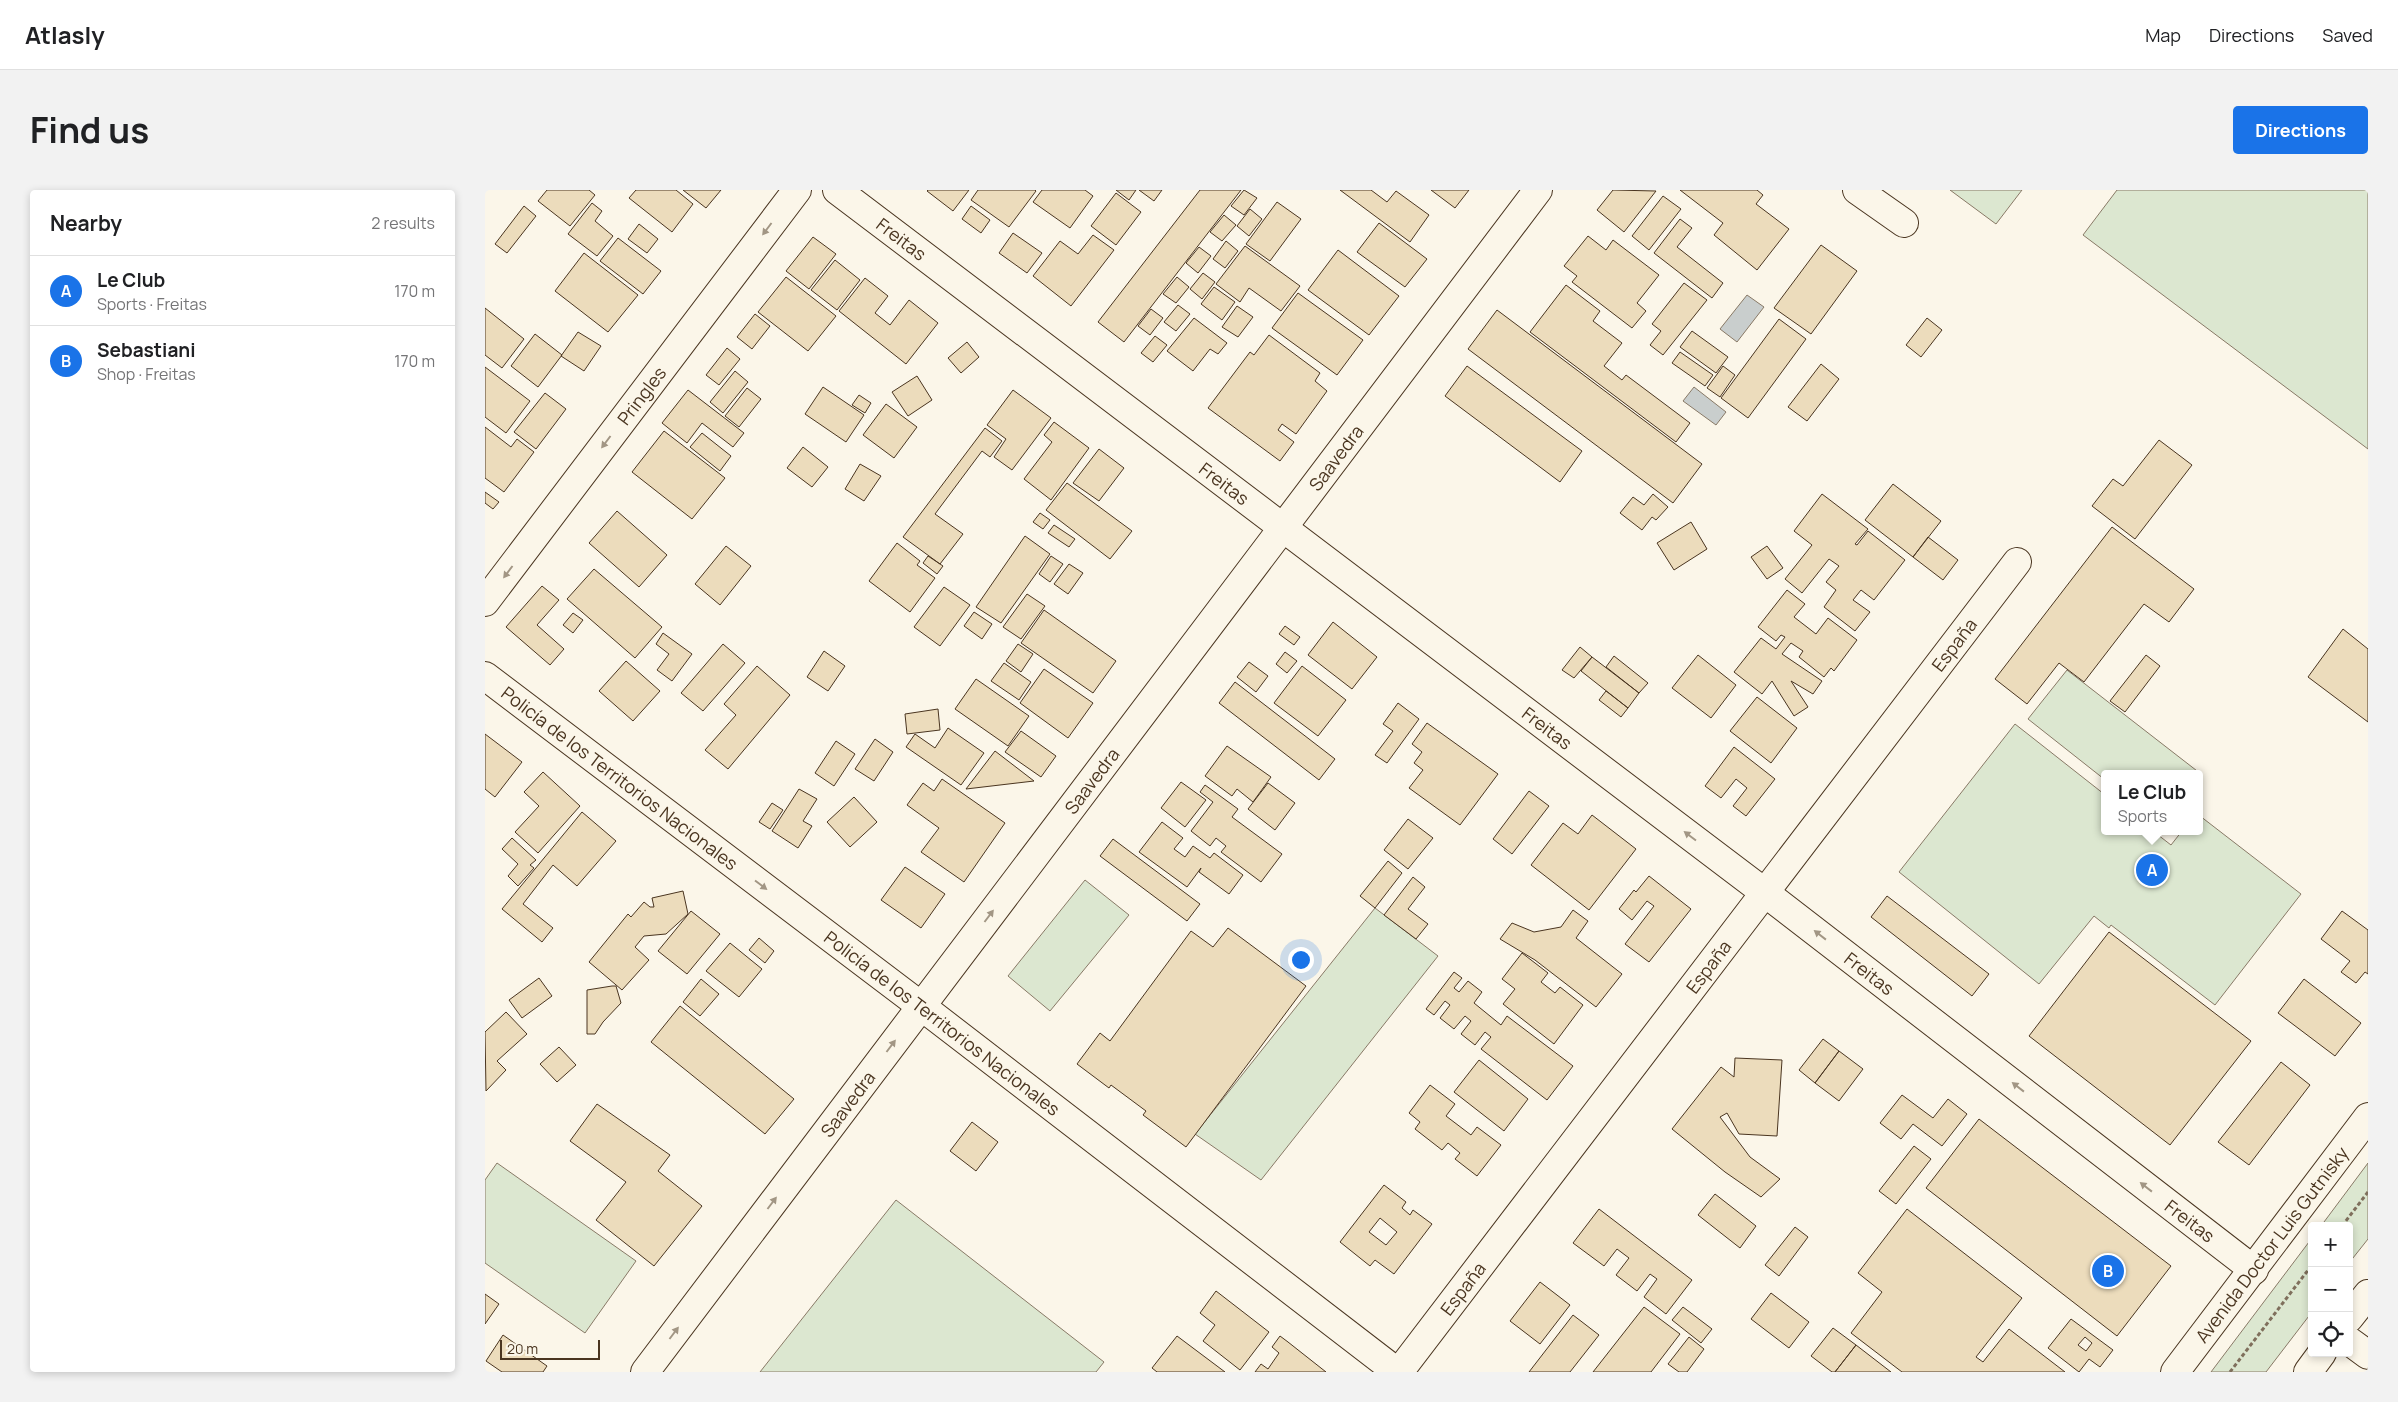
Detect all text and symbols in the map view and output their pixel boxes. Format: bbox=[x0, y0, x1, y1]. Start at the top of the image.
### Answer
text: Atlasly bbox=[25, 18, 105, 51]
text: Map bbox=[2145, 23, 2181, 47]
text: Directions bbox=[2209, 23, 2294, 47]
text: Saved bbox=[2322, 23, 2373, 47]
text: Find us bbox=[30, 106, 149, 154]
button: Directions bbox=[2233, 106, 2368, 154]
text: Nearby bbox=[50, 209, 122, 237]
text: 2 results bbox=[371, 212, 435, 234]
street label: Freitas bbox=[872, 212, 931, 266]
one-way arrow bbox=[762, 222, 773, 235]
text: Le Club bbox=[97, 267, 165, 293]
text: A bbox=[61, 280, 71, 302]
text: 170 m bbox=[394, 280, 435, 302]
text: Sports · Freitas bbox=[97, 293, 207, 315]
text: Sebastiani bbox=[97, 337, 196, 363]
text: B bbox=[61, 350, 71, 372]
text: 170 m bbox=[394, 350, 435, 372]
street label: Pringles bbox=[612, 362, 671, 430]
text: Shop · Freitas bbox=[97, 363, 196, 385]
street label: Saavedra bbox=[1303, 420, 1369, 496]
one-way arrow bbox=[601, 435, 611, 449]
street label: Freitas bbox=[1195, 457, 1254, 510]
one-way arrow bbox=[503, 565, 513, 579]
street label: España bbox=[1926, 613, 1982, 676]
street label: Policía de los Territorios Nacionales bbox=[497, 681, 743, 875]
street label: Freitas bbox=[1517, 701, 1577, 755]
street label: Saavedra bbox=[1059, 743, 1124, 819]
popup bbox=[2101, 770, 2203, 835]
text: Le Club bbox=[2118, 779, 2186, 805]
text: Sports bbox=[2118, 805, 2167, 827]
one-way arrow bbox=[1683, 831, 1697, 841]
pin: A bbox=[2136, 851, 2168, 889]
one-way arrow bbox=[754, 880, 768, 890]
one-way arrow bbox=[984, 910, 995, 923]
street label: Policía de los Territorios Nacionales bbox=[820, 925, 1065, 1121]
one-way arrow bbox=[1814, 929, 1827, 940]
street label: España bbox=[1680, 935, 1736, 998]
your location bbox=[1288, 947, 1314, 973]
street label: Freitas bbox=[1840, 947, 1899, 1000]
one-way arrow bbox=[886, 1040, 897, 1053]
street label: Saavedra bbox=[815, 1066, 880, 1142]
one-way arrow bbox=[2012, 1082, 2025, 1093]
street label: Avenida Doctor Luis Gutnisky bbox=[2190, 1141, 2354, 1347]
one-way arrow bbox=[2140, 1181, 2153, 1192]
street label: Freitas bbox=[2160, 1194, 2220, 1248]
one-way arrow bbox=[767, 1196, 777, 1210]
map controls bbox=[2308, 1222, 2353, 1357]
button: + bbox=[2308, 1222, 2353, 1267]
pin: B bbox=[2092, 1252, 2124, 1290]
street label: España bbox=[1435, 1257, 1491, 1320]
button: − bbox=[2308, 1267, 2353, 1312]
button: locate bbox=[2308, 1312, 2353, 1357]
one-way arrow bbox=[669, 1327, 680, 1340]
scale bar bbox=[500, 1337, 600, 1360]
text: 20 m bbox=[507, 1339, 538, 1358]

